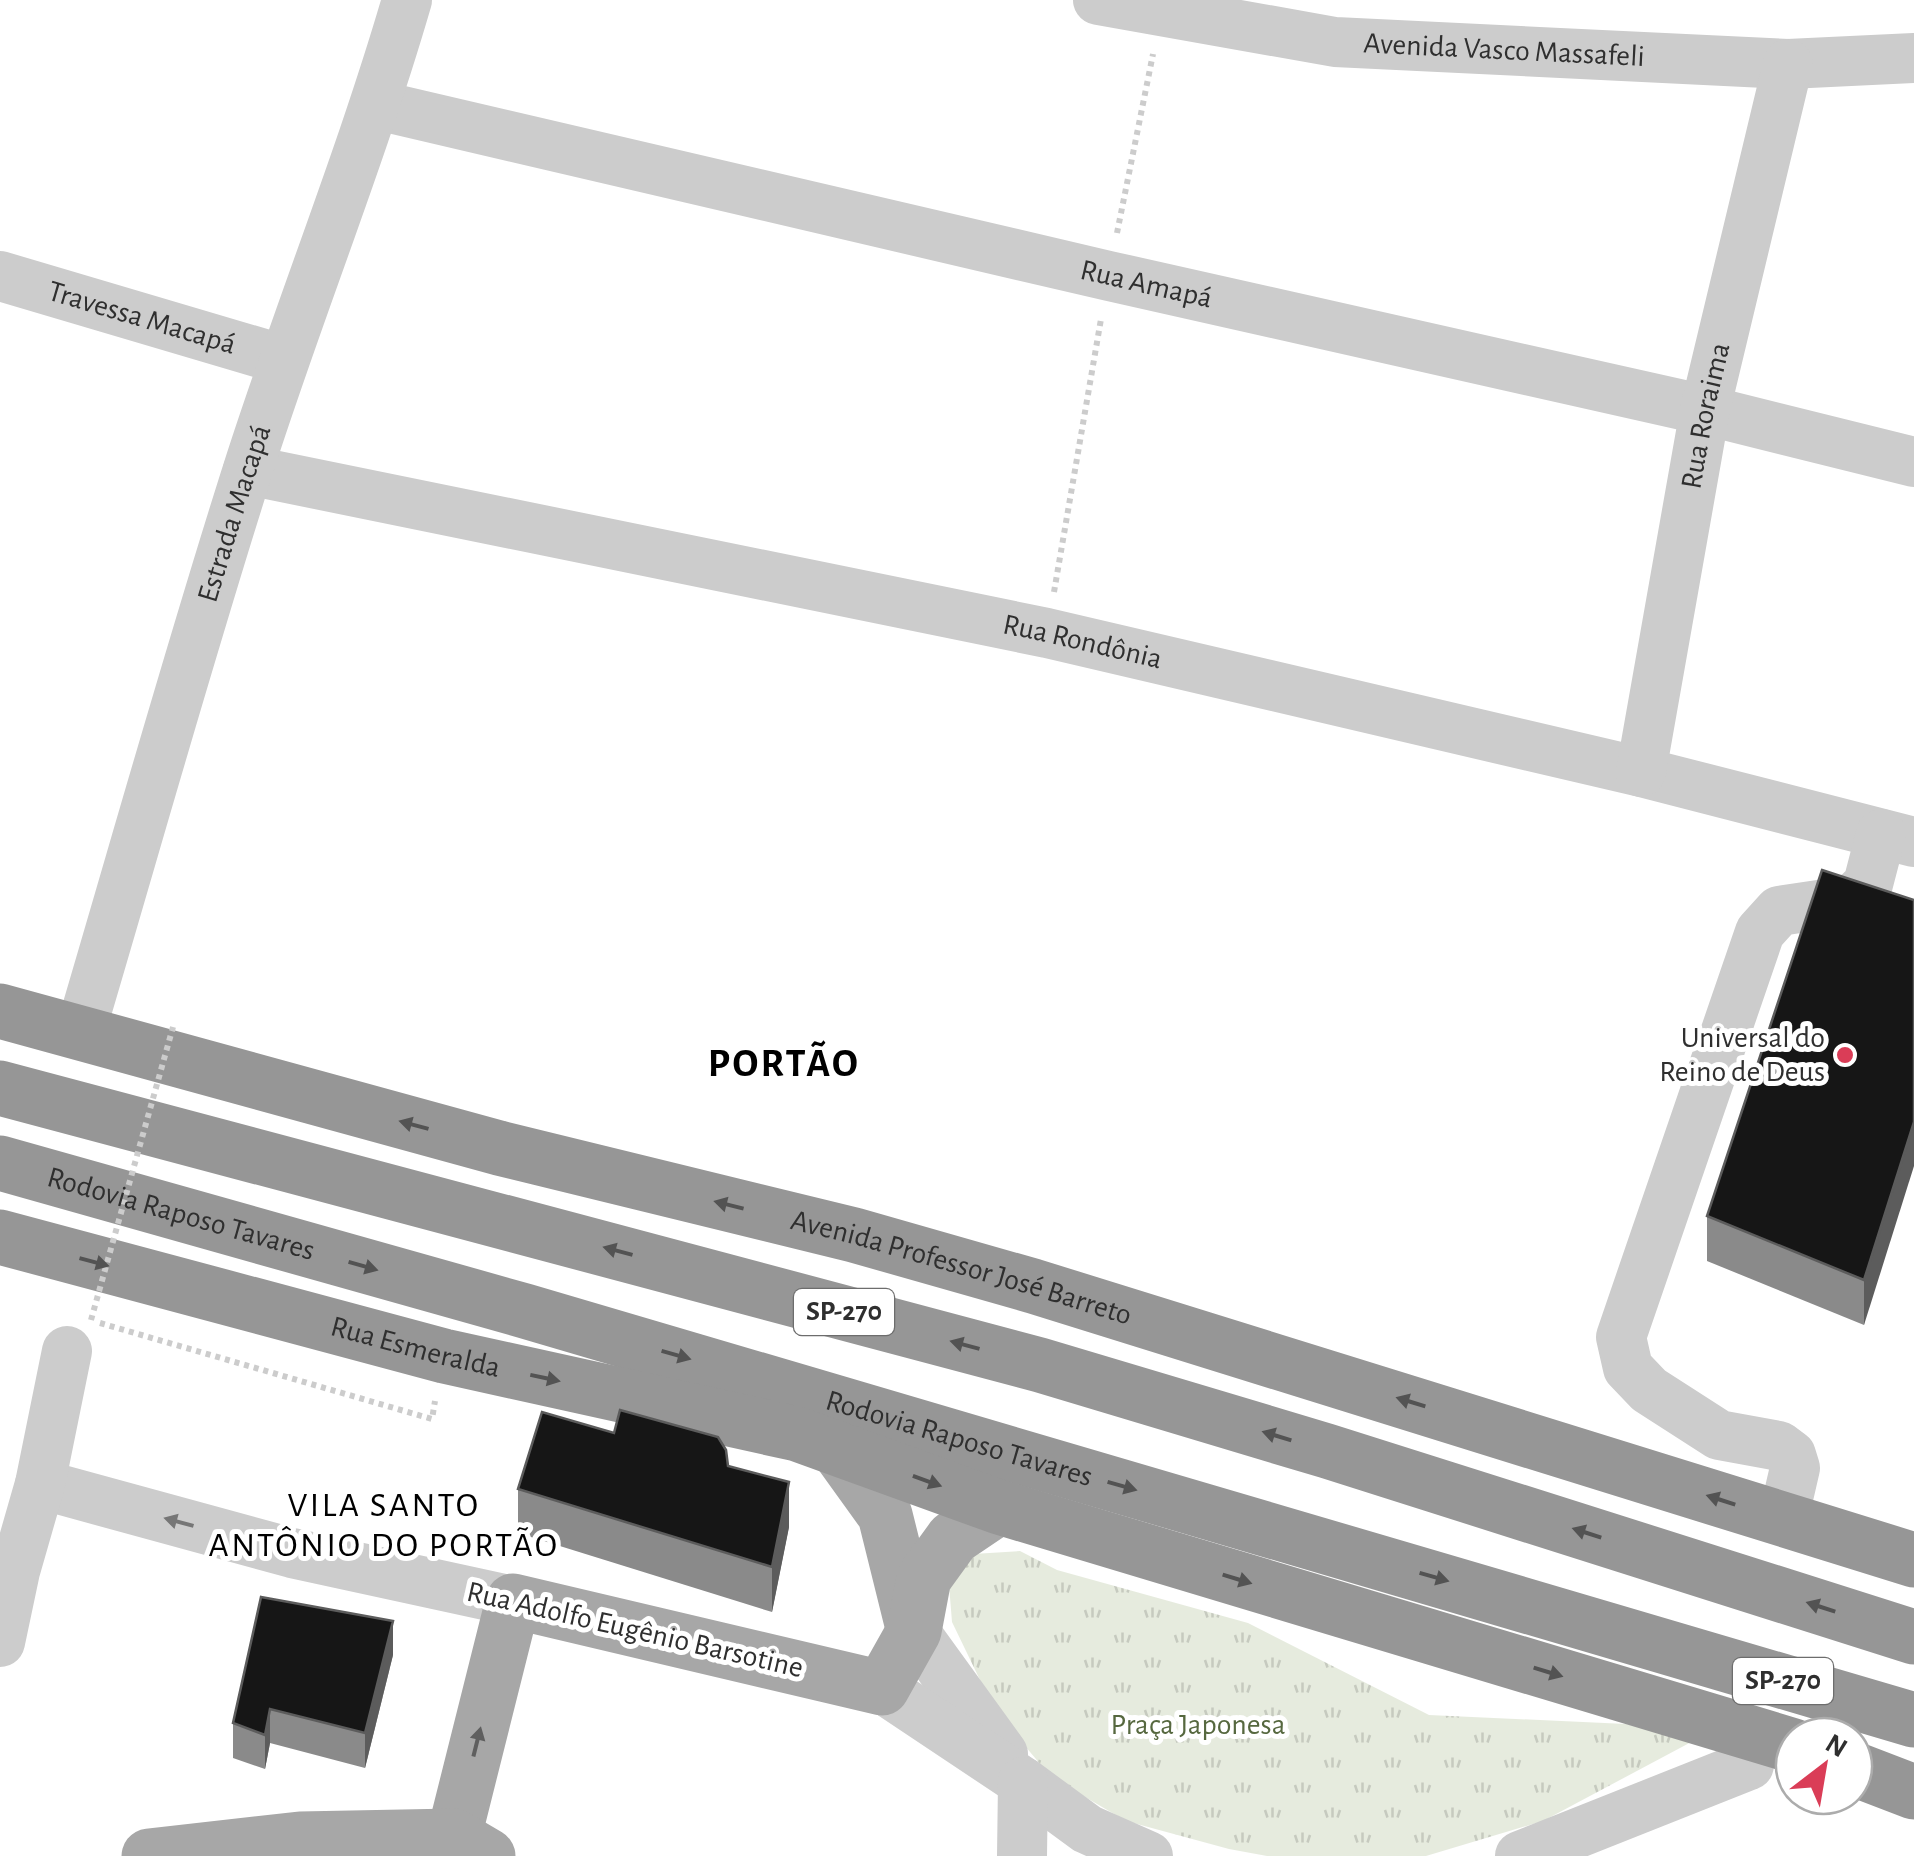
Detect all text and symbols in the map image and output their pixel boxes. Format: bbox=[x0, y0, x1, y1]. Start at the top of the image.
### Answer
street label: Avenida Vasco Massafeli bbox=[1363, 28, 1646, 72]
street label: Rua Amapá bbox=[1077, 255, 1215, 314]
street label: Travessa Macapá bbox=[44, 276, 239, 360]
street label: Rua Roraima bbox=[1676, 340, 1736, 491]
street label: Estrada Macapá bbox=[193, 421, 276, 606]
street label: Rua Rondônia bbox=[1000, 609, 1165, 674]
place label: Universal do Reino de Deus bbox=[1659, 1023, 1825, 1087]
district label: PORTÃO bbox=[708, 1040, 860, 1084]
marker: Universal do Reino de Deus bbox=[1834, 1044, 1856, 1066]
one-way arrow bbox=[398, 1116, 429, 1132]
street label: Rodovia Raposo Tavares bbox=[44, 1162, 318, 1266]
one-way arrow bbox=[713, 1196, 744, 1212]
street label: Avenida Professor José Barreto bbox=[788, 1205, 1135, 1331]
one-way arrow bbox=[602, 1243, 633, 1259]
one-way arrow bbox=[79, 1254, 110, 1270]
one-way arrow bbox=[348, 1258, 379, 1274]
road number: SP-270 bbox=[794, 1289, 894, 1335]
street label: Rua Esmeralda bbox=[328, 1311, 503, 1383]
one-way arrow bbox=[949, 1336, 980, 1352]
one-way arrow bbox=[661, 1348, 691, 1363]
one-way arrow bbox=[529, 1371, 560, 1386]
street label: Rodovia Raposo Tavares bbox=[822, 1385, 1096, 1492]
one-way arrow bbox=[1395, 1394, 1425, 1409]
one-way arrow bbox=[1261, 1428, 1292, 1443]
one-way arrow bbox=[912, 1474, 942, 1489]
one-way arrow bbox=[1107, 1479, 1138, 1494]
district label: VILA SANTO ANTÔNIO DO PORTÃO bbox=[208, 1488, 560, 1563]
one-way arrow bbox=[1705, 1492, 1735, 1507]
one-way arrow bbox=[164, 1514, 194, 1529]
one-way arrow bbox=[1572, 1525, 1602, 1540]
one-way arrow bbox=[1419, 1570, 1450, 1585]
one-way arrow bbox=[1222, 1572, 1253, 1587]
street label: Rua Adolfo Eugênio Barsotine bbox=[464, 1577, 806, 1683]
one-way arrow bbox=[1806, 1599, 1836, 1614]
road number: SP-270 bbox=[1733, 1658, 1833, 1704]
one-way arrow bbox=[1533, 1665, 1564, 1680]
park label: Praça Japonesa bbox=[1111, 1710, 1286, 1740]
north arrow bbox=[1774, 1716, 1874, 1816]
one-way arrow bbox=[470, 1726, 486, 1757]
text: N bbox=[1820, 1729, 1851, 1763]

